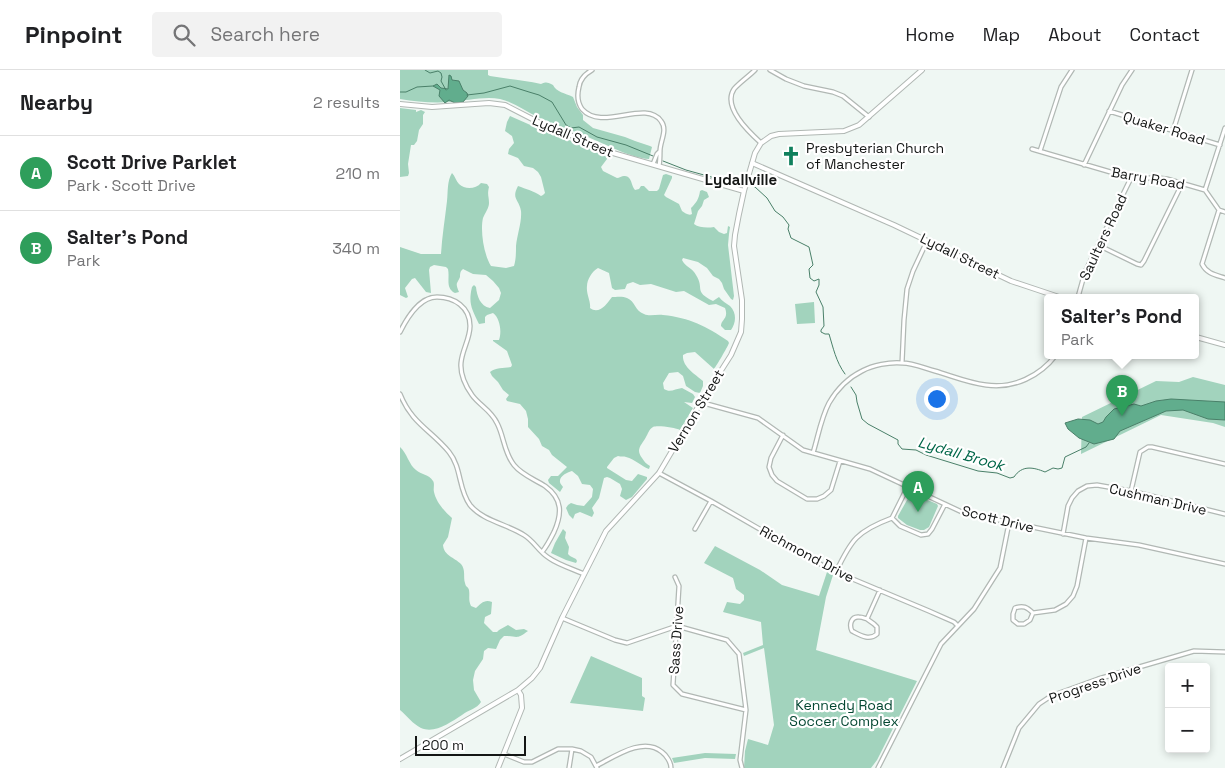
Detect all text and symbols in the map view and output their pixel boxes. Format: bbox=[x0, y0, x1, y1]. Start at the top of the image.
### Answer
search box bbox=[152, 12, 502, 57]
text: Pinpoint bbox=[25, 19, 122, 50]
icon: search bbox=[170, 21, 198, 49]
text: Search here bbox=[210, 22, 320, 47]
text: Home bbox=[906, 23, 955, 46]
text: Map bbox=[983, 23, 1020, 46]
text: About bbox=[1048, 23, 1102, 46]
text: Contact bbox=[1130, 23, 1200, 46]
text: Nearby bbox=[20, 89, 93, 116]
text: 2 results bbox=[313, 92, 380, 113]
street label: Quaker Road bbox=[1121, 107, 1207, 149]
street label: Lydall Street bbox=[530, 111, 616, 161]
place label: Presbyterian Church of Manchester bbox=[806, 139, 944, 173]
church icon: Presbyterian Church of Manchester bbox=[780, 145, 802, 167]
text: Scott Drive Parklet bbox=[67, 150, 237, 175]
text: A bbox=[31, 163, 41, 184]
text: 210 m bbox=[336, 163, 380, 184]
street label: Barry Road bbox=[1110, 163, 1186, 193]
district label: Lydallville bbox=[705, 170, 778, 189]
text: Park · Scott Drive bbox=[67, 175, 196, 196]
street label: Saulters Road bbox=[1075, 191, 1131, 283]
text: Salter's Pond bbox=[67, 225, 188, 250]
street label: Lydall Street bbox=[917, 229, 1003, 283]
text: B bbox=[31, 238, 41, 259]
text: 340 m bbox=[332, 238, 380, 259]
text: Park bbox=[67, 250, 100, 271]
popup bbox=[1044, 294, 1199, 359]
text: Salter's Pond bbox=[1061, 304, 1182, 329]
text: Park bbox=[1061, 329, 1094, 350]
street label: Vernon Street bbox=[664, 366, 728, 456]
pin: B bbox=[1106, 375, 1138, 416]
your location bbox=[924, 386, 950, 412]
water label: Lydall Brook bbox=[916, 432, 1008, 475]
pin: A bbox=[902, 471, 934, 512]
street label: Cushman Drive bbox=[1108, 479, 1208, 519]
street label: Scott Drive bbox=[960, 501, 1036, 537]
street label: Richmond Drive bbox=[757, 521, 857, 587]
street label: Sass Drive bbox=[665, 605, 687, 675]
street label: Progress Drive bbox=[1047, 659, 1143, 707]
map controls bbox=[1165, 663, 1210, 753]
button: + bbox=[1165, 663, 1210, 708]
park label: Kennedy Road Soccer Complex bbox=[789, 696, 899, 730]
button: − bbox=[1165, 708, 1210, 753]
scale bar bbox=[415, 733, 526, 756]
text: 200 m bbox=[422, 736, 464, 754]

